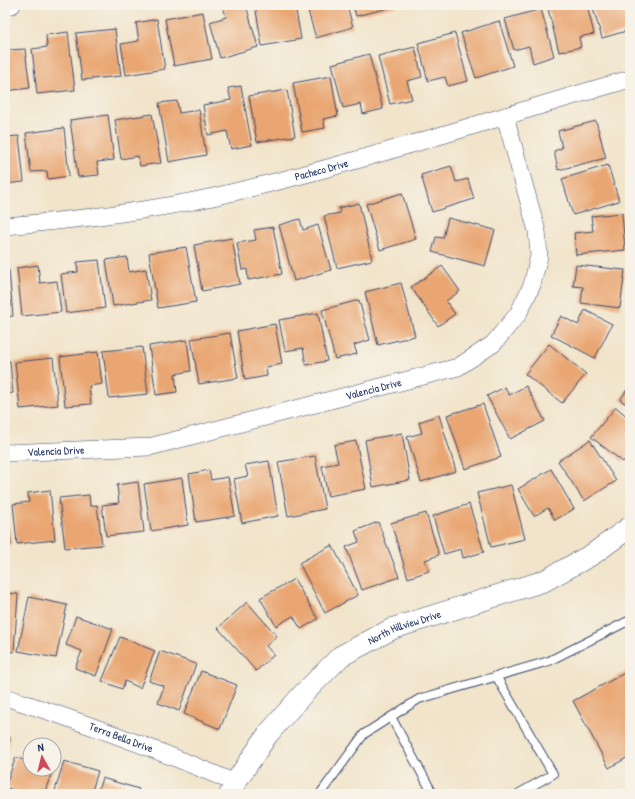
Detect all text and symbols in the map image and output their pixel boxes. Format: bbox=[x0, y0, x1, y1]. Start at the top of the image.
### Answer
street label: Pacheco Drive bbox=[293, 156, 350, 184]
street label: Valencia Drive bbox=[344, 375, 403, 403]
street label: Valencia Drive bbox=[27, 443, 85, 459]
street label: North Hillview Drive bbox=[365, 607, 443, 648]
street label: Terra Bella Drive bbox=[87, 719, 156, 756]
north arrow bbox=[22, 737, 62, 777]
text: N bbox=[37, 740, 45, 754]

